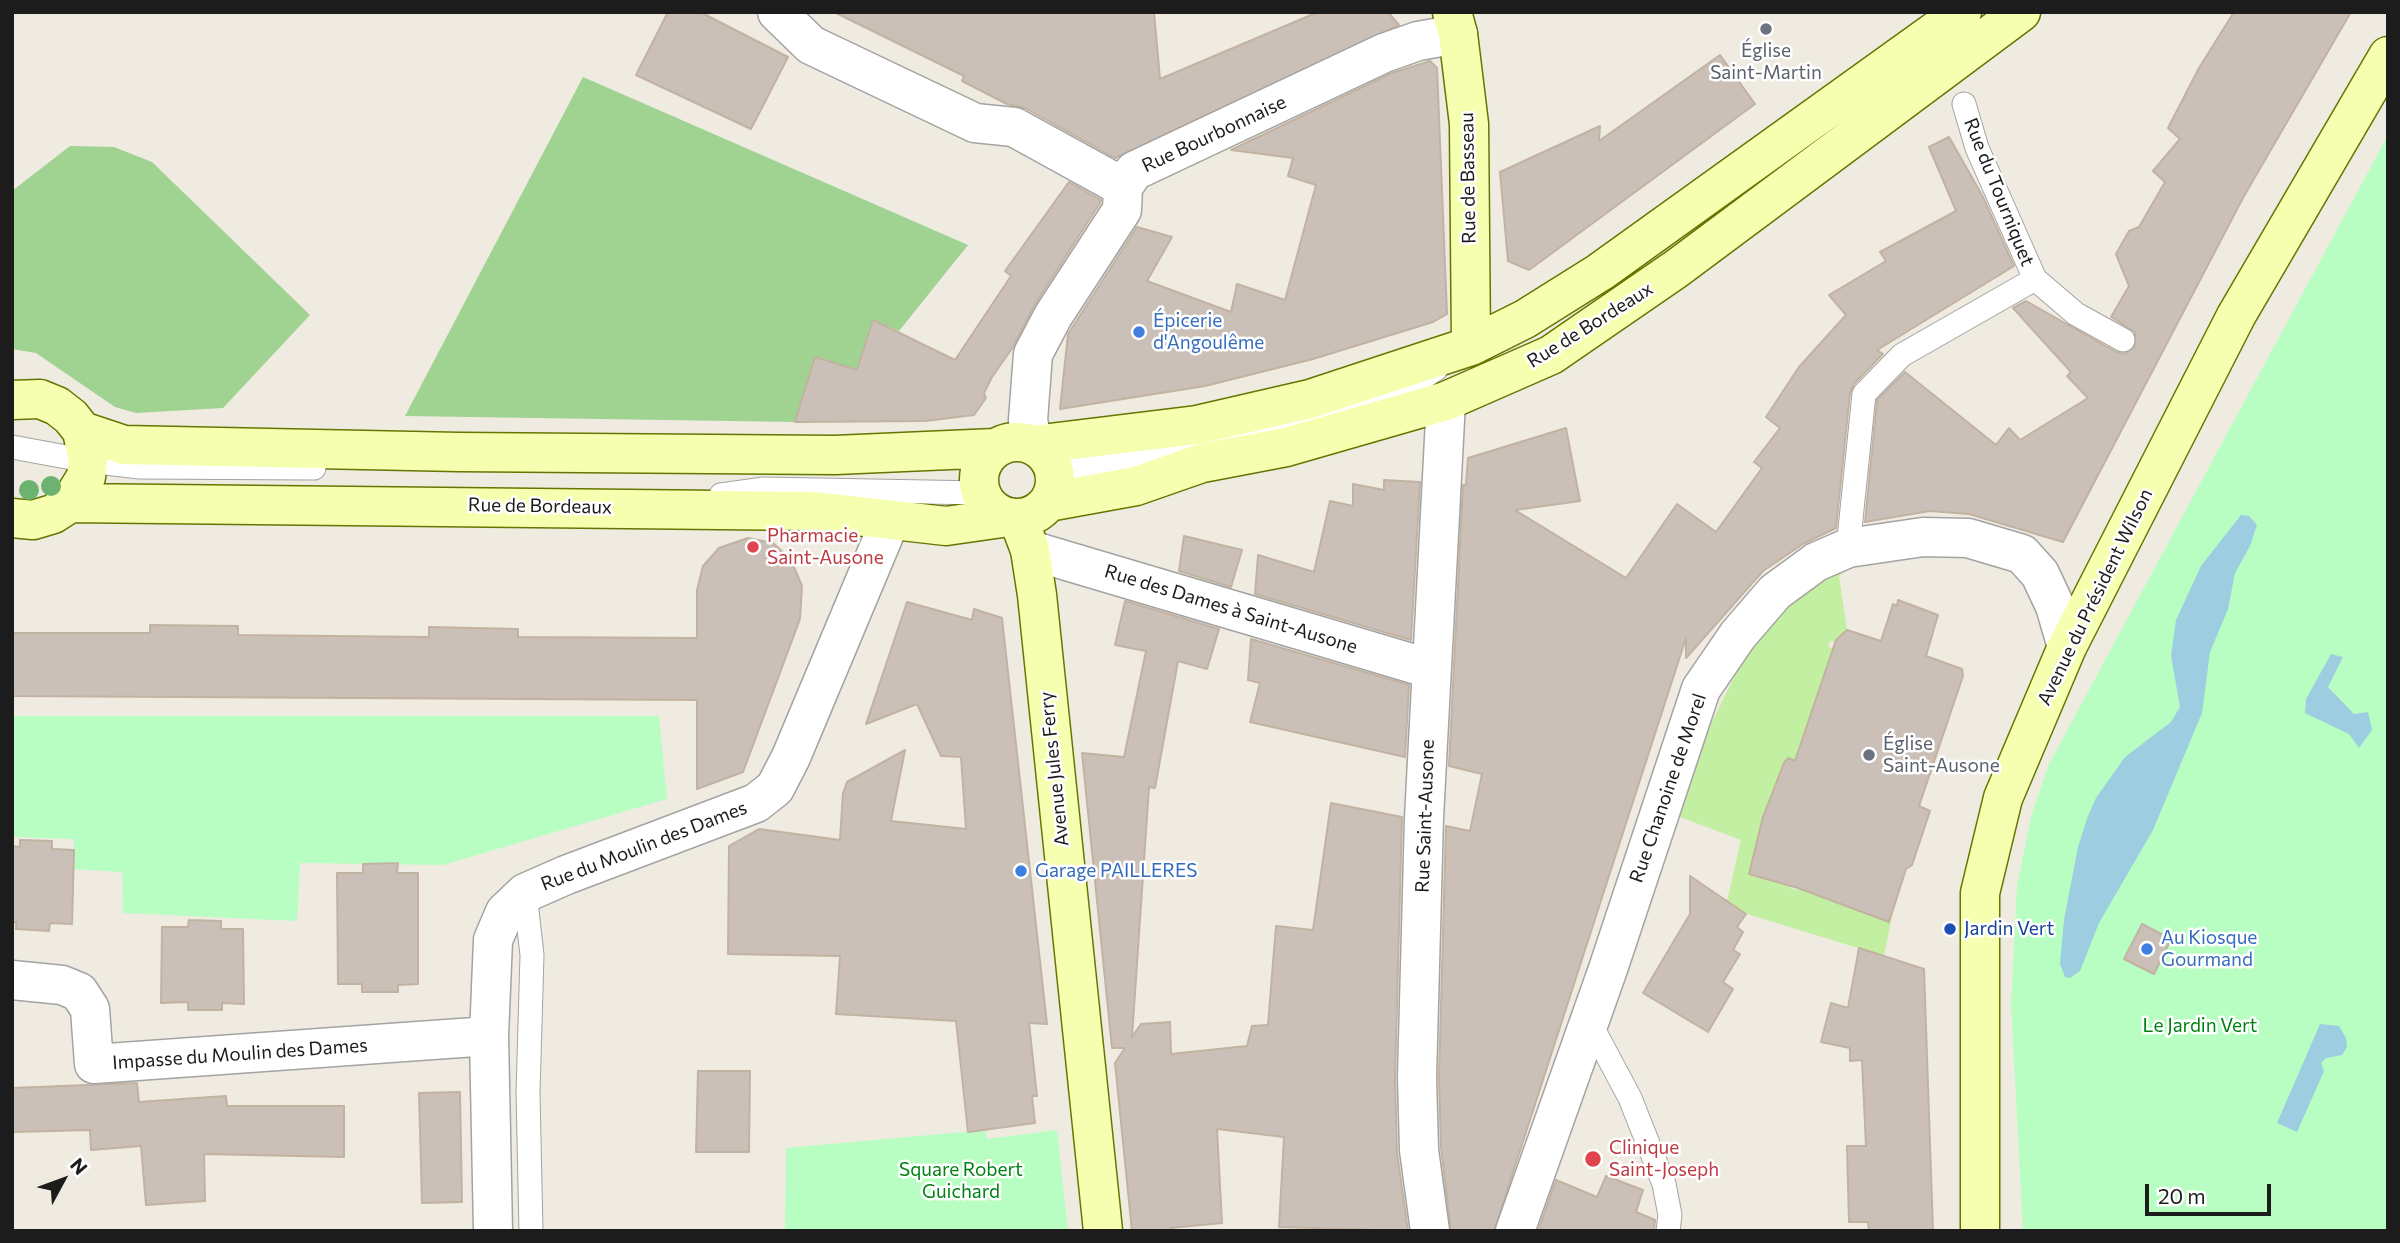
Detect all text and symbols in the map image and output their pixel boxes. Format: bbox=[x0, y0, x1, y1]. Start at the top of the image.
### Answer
marker: Église Saint-Martin bbox=[1758, 21, 1774, 37]
place label: Église Saint-Martin bbox=[1710, 40, 1822, 84]
street label: Rue Bourbonnaise bbox=[1138, 91, 1290, 177]
street label: Rue de Basseau bbox=[1455, 112, 1481, 244]
street label: Rue du Tourniquet bbox=[1959, 115, 2039, 269]
street label: Rue de Bordeaux bbox=[1523, 277, 1657, 373]
place label: Épicerie d'Angoulême bbox=[1153, 310, 1264, 354]
marker: Épicerie d'Angoulême bbox=[1131, 324, 1147, 340]
street label: Avenue du Président Wilson bbox=[2033, 485, 2157, 709]
street label: Rue de Bordeaux bbox=[468, 493, 612, 519]
place label: Pharmacie Saint-Ausone bbox=[767, 525, 884, 569]
marker: Pharmacie Saint-Ausone bbox=[745, 539, 761, 555]
street label: Rue des Dames à Saint-Ausone bbox=[1102, 560, 1360, 658]
street label: Avenue Jules Ferry bbox=[1035, 690, 1073, 848]
street label: Rue Chanoine de Morel bbox=[1625, 690, 1711, 886]
place label: Église Saint-Ausone bbox=[1883, 733, 2000, 777]
street label: Rue Saint-Ausone bbox=[1411, 739, 1439, 893]
marker: Église Saint-Ausone bbox=[1861, 747, 1877, 763]
street label: Rue du Moulin des Dames bbox=[538, 796, 750, 896]
place label: Garage PAILLERES bbox=[1035, 860, 1197, 882]
marker: Garage PAILLERES bbox=[1013, 863, 1029, 879]
place label: Jardin Vert bbox=[1964, 918, 2054, 940]
marker: Jardin Vert bbox=[1942, 921, 1958, 937]
place label: Au Kiosque Gourmand bbox=[2161, 927, 2257, 971]
marker: Au Kiosque Gourmand bbox=[2139, 941, 2155, 957]
park label: Le Jardin Vert bbox=[2143, 1015, 2257, 1037]
street label: Impasse du Moulin des Dames bbox=[112, 1034, 368, 1074]
place label: Clinique Saint-Joseph bbox=[1609, 1137, 1719, 1181]
north arrow bbox=[28, 1145, 98, 1215]
marker: Clinique Saint-Joseph bbox=[1583, 1149, 1603, 1169]
text: N bbox=[66, 1153, 93, 1179]
park label: Square Robert Guichard bbox=[899, 1159, 1023, 1203]
scale bar bbox=[2148, 1170, 2274, 1214]
text: 20 m bbox=[2158, 1183, 2206, 1208]

